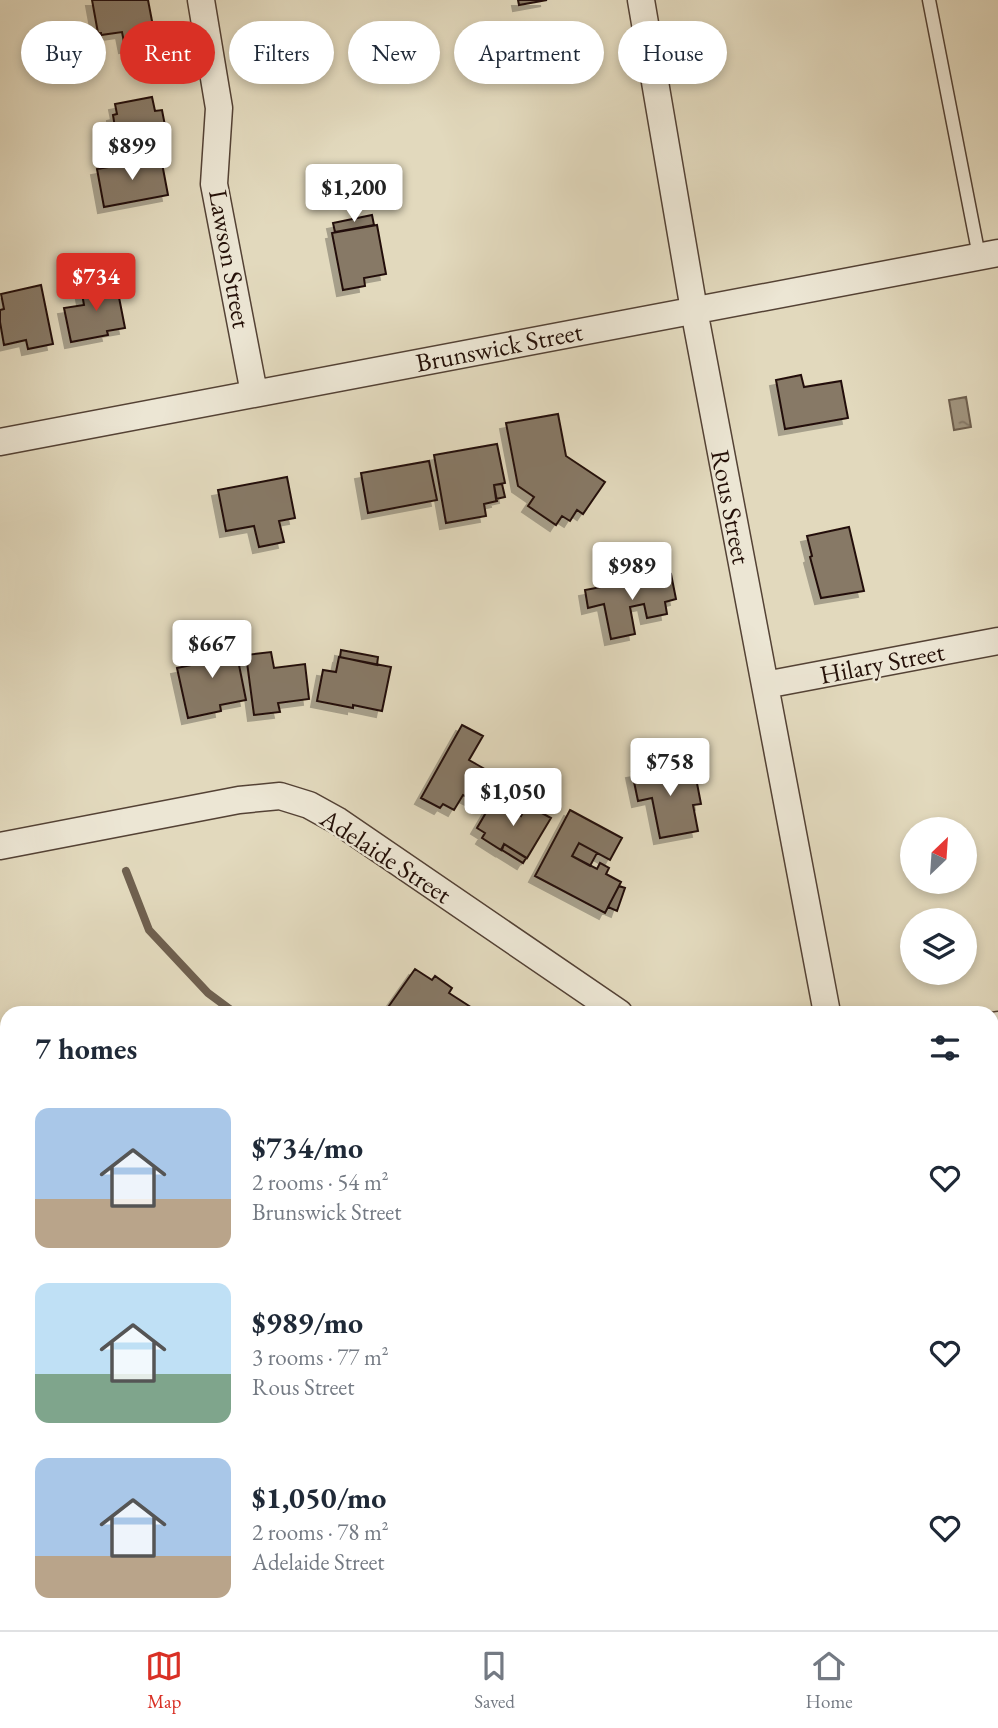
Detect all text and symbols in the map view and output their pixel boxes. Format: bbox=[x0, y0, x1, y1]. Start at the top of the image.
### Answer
chip: Buy bbox=[21, 21, 106, 84]
chip: Rent bbox=[120, 21, 215, 84]
chip: Filters bbox=[229, 21, 334, 84]
chip: New bbox=[348, 21, 440, 84]
chip: Apartment bbox=[454, 21, 604, 84]
chip: House bbox=[618, 21, 727, 84]
pin: $899 bbox=[91, 122, 173, 182]
text: $899 bbox=[108, 130, 156, 160]
pin: $1,200 bbox=[297, 164, 411, 224]
text: $1,200 bbox=[322, 172, 386, 202]
street label: Lawson Street bbox=[201, 187, 259, 331]
pin: $734 bbox=[55, 254, 137, 313]
text: $734 bbox=[72, 261, 120, 291]
street label: Brunswick Street bbox=[413, 314, 585, 380]
street label: Rous Street bbox=[703, 447, 759, 567]
pin: $989 bbox=[591, 542, 673, 602]
text: $989 bbox=[608, 550, 656, 580]
pin: $667 bbox=[171, 620, 253, 680]
text: $667 bbox=[188, 628, 236, 658]
street label: Hilary Street bbox=[817, 634, 947, 692]
pin: $758 bbox=[629, 738, 711, 798]
text: $758 bbox=[646, 746, 694, 776]
pin: $1,050 bbox=[456, 768, 570, 828]
text: $1,050 bbox=[481, 776, 545, 806]
street label: Adelaide Street bbox=[313, 800, 458, 911]
north arrow bbox=[900, 817, 976, 894]
map controls bbox=[900, 817, 977, 985]
button: layers bbox=[900, 908, 977, 985]
text: 7 homes bbox=[35, 1029, 137, 1068]
icon: filters bbox=[926, 1029, 964, 1067]
text: $734/mo bbox=[252, 1128, 363, 1167]
icon: home bbox=[91, 1136, 175, 1220]
icon: heart bbox=[926, 1159, 964, 1197]
text: 2 rooms · 54 m² bbox=[252, 1167, 389, 1197]
text: Brunswick Street bbox=[252, 1197, 402, 1227]
text: $989/mo bbox=[252, 1303, 363, 1342]
icon: home bbox=[91, 1311, 175, 1395]
icon: heart bbox=[926, 1334, 964, 1372]
text: 3 rooms · 77 m² bbox=[252, 1342, 389, 1372]
text: Rous Street bbox=[252, 1372, 354, 1402]
text: $1,050/mo bbox=[252, 1478, 386, 1517]
icon: home bbox=[91, 1486, 175, 1570]
icon: heart bbox=[926, 1509, 964, 1547]
text: 2 rooms · 78 m² bbox=[252, 1517, 389, 1547]
text: Adelaide Street bbox=[252, 1547, 385, 1577]
tab: Map bbox=[145, 1647, 183, 1714]
tab: Saved bbox=[474, 1647, 515, 1714]
tab: Home bbox=[806, 1647, 853, 1714]

